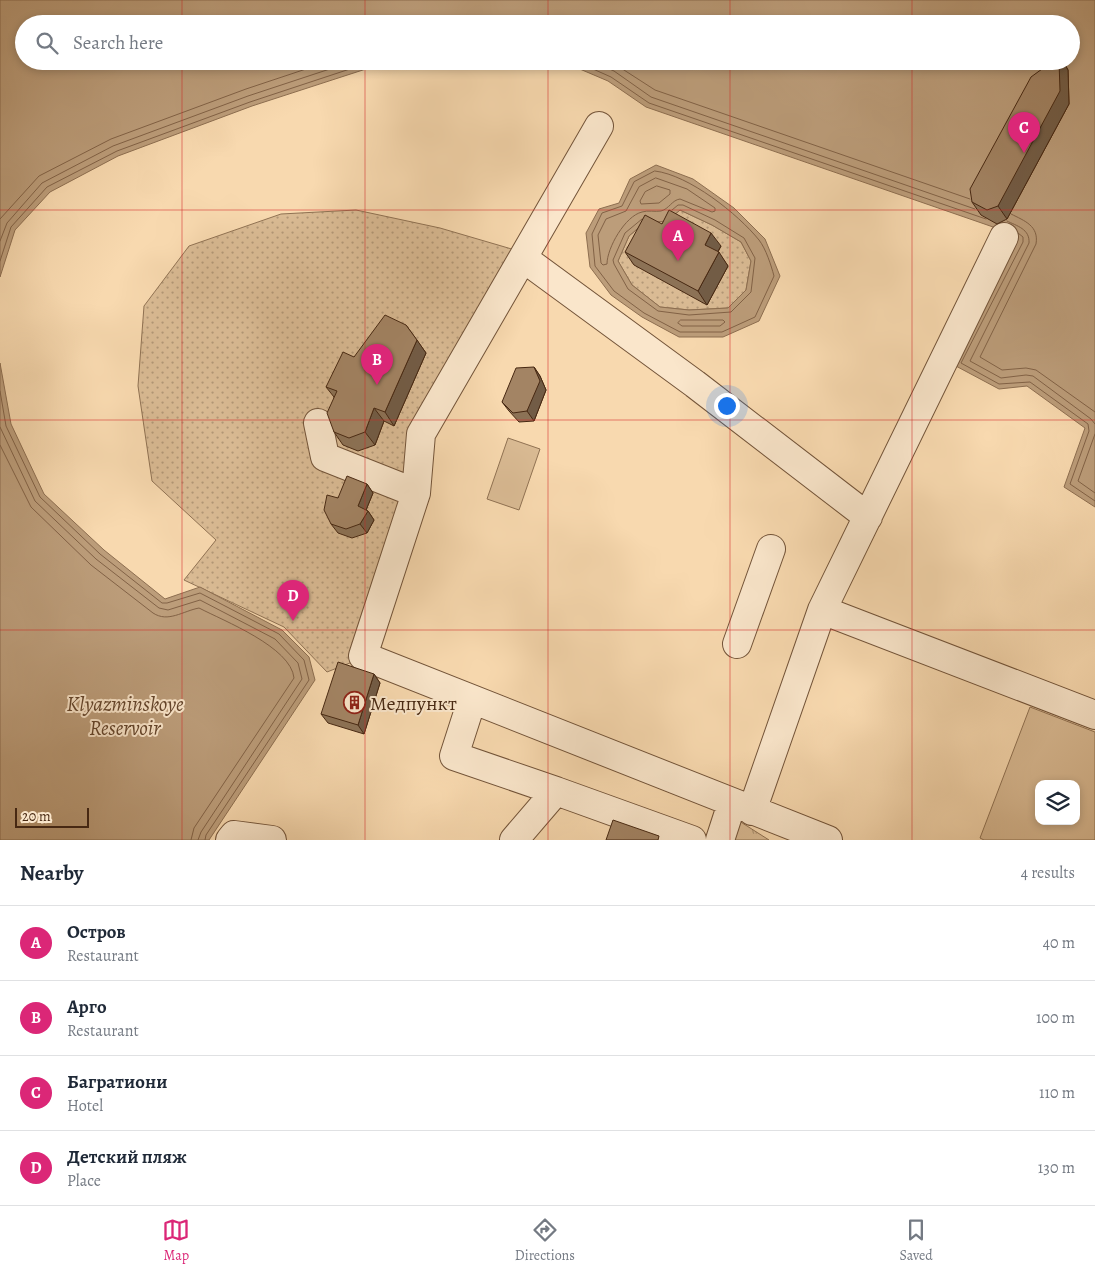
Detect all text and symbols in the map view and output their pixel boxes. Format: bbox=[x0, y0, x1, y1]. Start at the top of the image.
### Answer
search box bbox=[15, 15, 1080, 70]
icon: search bbox=[33, 29, 61, 57]
text: Search here bbox=[73, 30, 163, 56]
pin: C bbox=[1008, 112, 1040, 153]
pin: A bbox=[662, 220, 694, 261]
pin: B bbox=[361, 344, 393, 385]
your location bbox=[714, 393, 740, 419]
pin: D bbox=[277, 580, 309, 621]
water label: Klyazminskoye Reservoir bbox=[67, 690, 184, 742]
place label: Медпункт bbox=[370, 690, 457, 717]
building icon: Медпункт bbox=[342, 691, 366, 715]
map controls bbox=[1035, 780, 1080, 825]
button: layers bbox=[1035, 780, 1080, 825]
scale bar bbox=[15, 805, 89, 828]
text: 20 m bbox=[22, 807, 51, 826]
text: Nearby bbox=[20, 859, 83, 887]
text: 4 results bbox=[1021, 862, 1075, 884]
text: Остров bbox=[67, 919, 126, 945]
text: A bbox=[31, 932, 41, 954]
text: 40 m bbox=[1043, 932, 1075, 954]
text: Restaurant bbox=[67, 945, 139, 967]
text: Арго bbox=[67, 994, 107, 1020]
text: B bbox=[31, 1007, 41, 1029]
text: 100 m bbox=[1036, 1007, 1075, 1029]
text: Restaurant bbox=[67, 1020, 139, 1042]
text: Багратиони bbox=[67, 1069, 167, 1095]
text: C bbox=[31, 1082, 41, 1104]
text: 110 m bbox=[1039, 1082, 1075, 1104]
text: Hotel bbox=[67, 1095, 103, 1117]
text: Детский пляж bbox=[67, 1144, 187, 1170]
text: D bbox=[30, 1157, 42, 1179]
text: 130 m bbox=[1038, 1157, 1075, 1179]
text: Place bbox=[67, 1170, 101, 1192]
tab: Map bbox=[162, 1216, 190, 1265]
tab: Directions bbox=[515, 1216, 575, 1265]
tab: Saved bbox=[900, 1216, 933, 1265]

